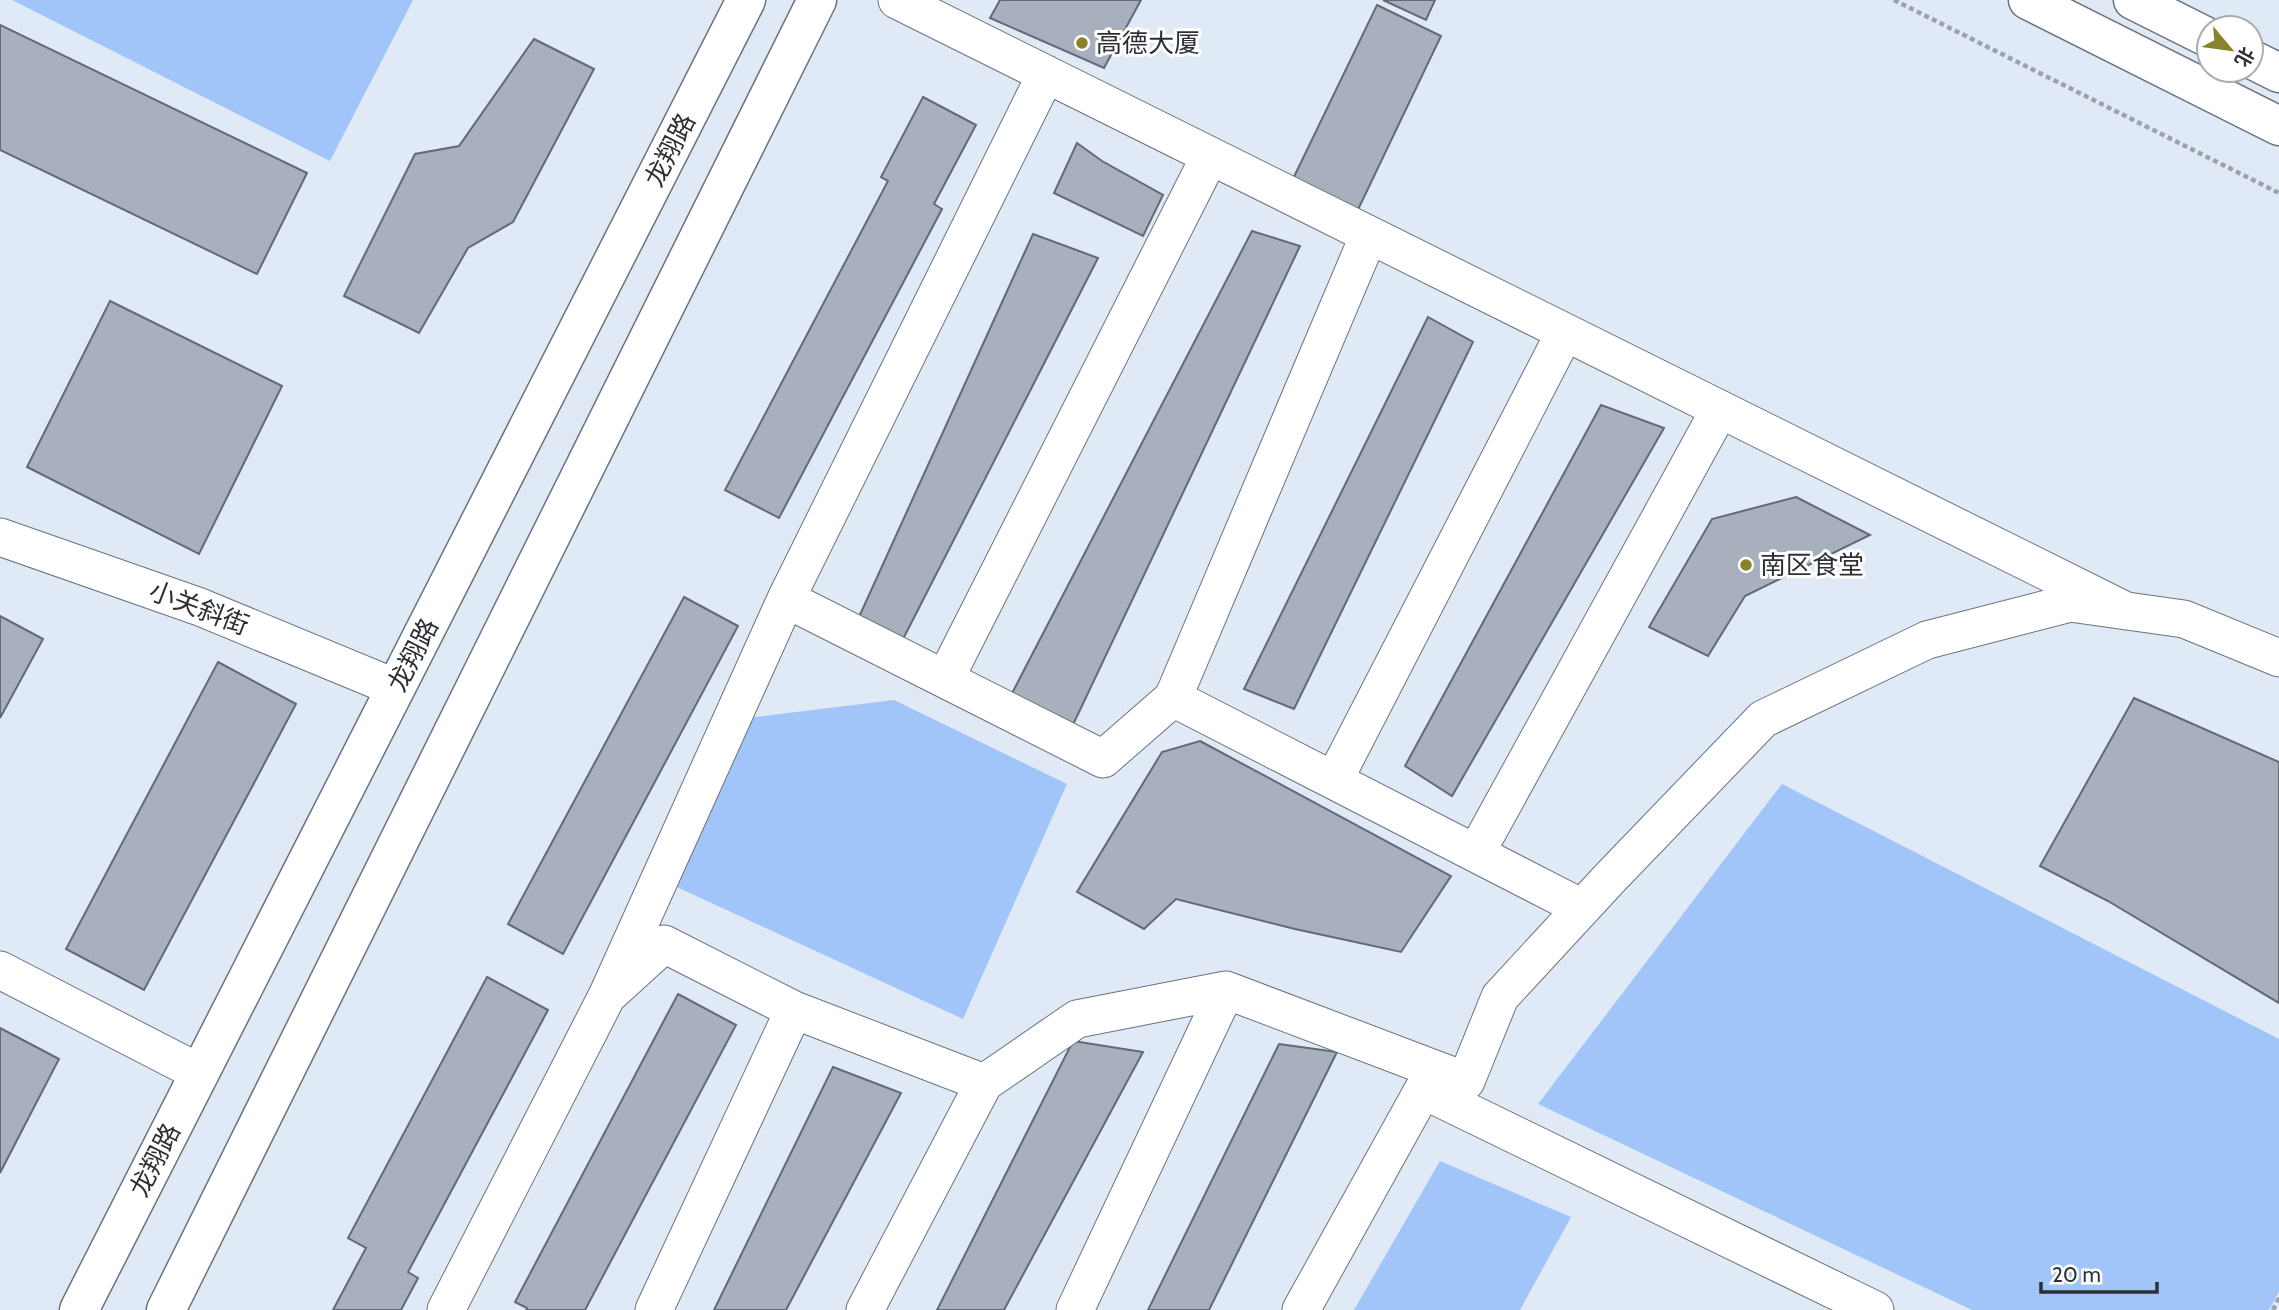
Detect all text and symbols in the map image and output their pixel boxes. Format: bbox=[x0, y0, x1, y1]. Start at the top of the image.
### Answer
north arrow bbox=[2195, 14, 2265, 84]
place label: 高德大厦 bbox=[1096, 27, 1200, 59]
marker: 高德大厦 bbox=[1074, 35, 1090, 51]
text: 北 bbox=[2230, 43, 2259, 71]
street label: 龙翔路 bbox=[638, 108, 702, 192]
place label: 南区食堂 bbox=[1760, 549, 1864, 581]
marker: 南区食堂 bbox=[1738, 557, 1754, 573]
street label: 小关斜街 bbox=[145, 574, 253, 642]
street label: 龙翔路 bbox=[381, 613, 445, 697]
street label: 龙翔路 bbox=[123, 1118, 187, 1202]
scale bar bbox=[2041, 1250, 2156, 1294]
text: 20 m bbox=[2052, 1262, 2101, 1287]

